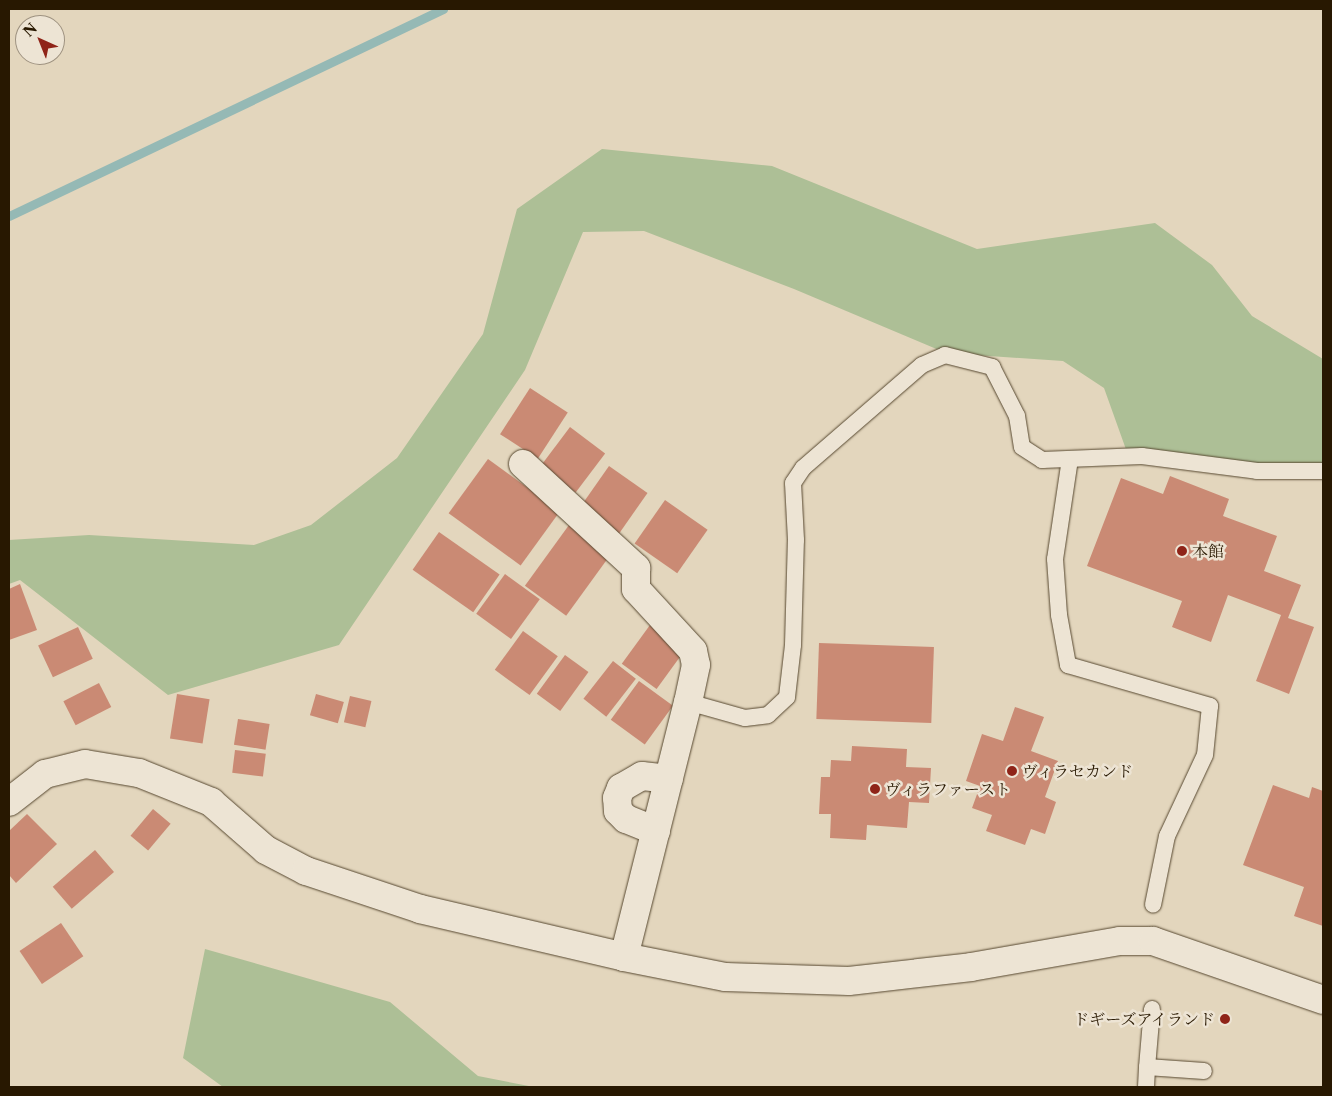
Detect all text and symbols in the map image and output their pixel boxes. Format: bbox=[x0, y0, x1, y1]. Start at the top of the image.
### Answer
north arrow bbox=[15, 15, 65, 65]
text: N bbox=[20, 19, 41, 41]
place label: 本館 bbox=[1192, 541, 1224, 561]
marker: 本館 bbox=[1176, 545, 1188, 557]
place label: ヴィラセカンド bbox=[1022, 761, 1134, 781]
marker: ヴィラセカンド bbox=[1006, 765, 1018, 777]
place label: ヴィラファースト bbox=[885, 779, 1013, 799]
marker: ヴィラファースト bbox=[869, 783, 881, 795]
place label: ドギーズアイランド bbox=[1071, 1009, 1215, 1029]
marker: ドギーズアイランド bbox=[1219, 1013, 1231, 1025]

